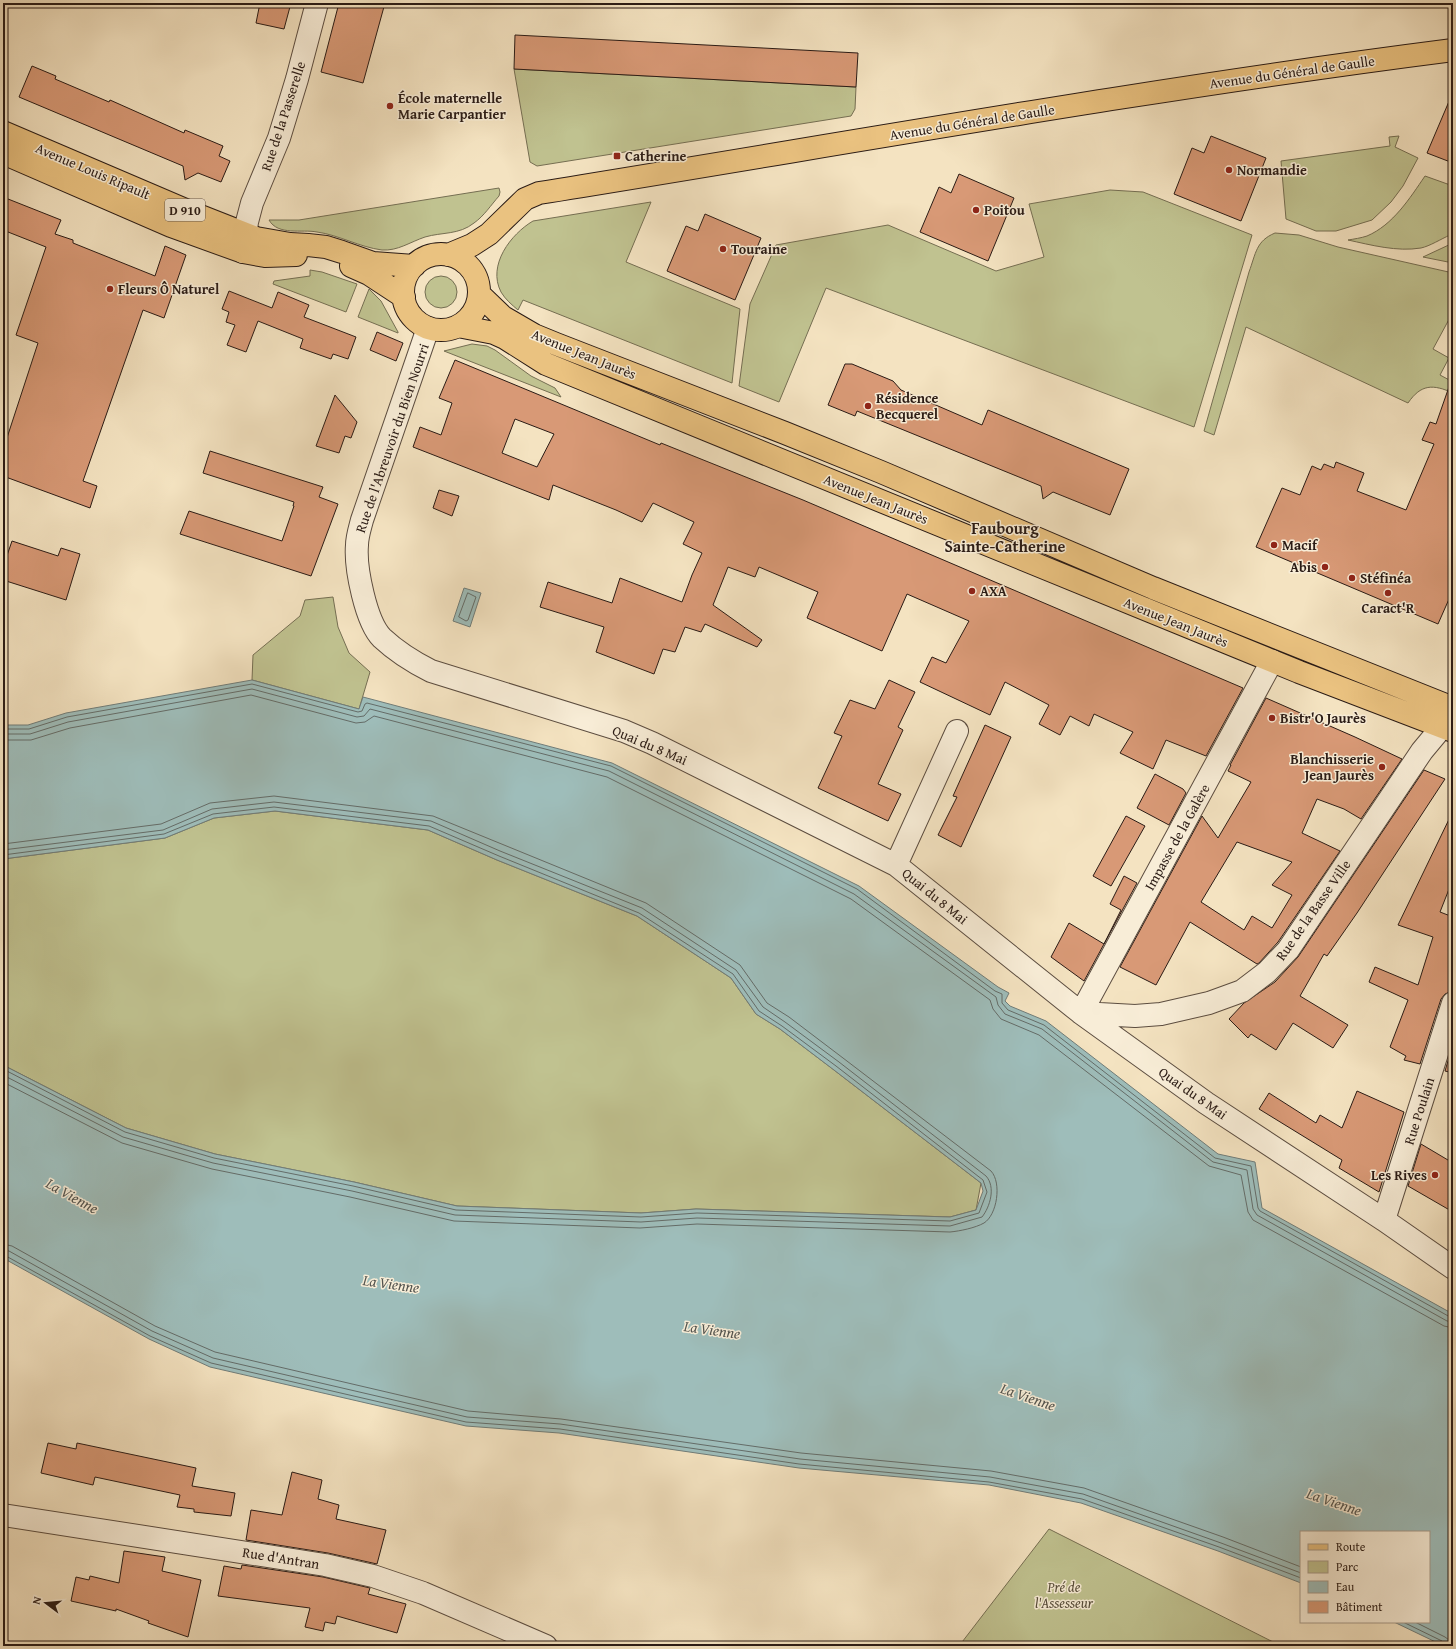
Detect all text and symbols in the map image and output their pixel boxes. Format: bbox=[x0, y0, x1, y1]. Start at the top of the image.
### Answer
street label: Avenue du Général de Gaulle bbox=[1208, 50, 1376, 94]
street label: Rue de la Passerelle bbox=[256, 58, 310, 174]
place label: École maternelle Marie Carpantier bbox=[398, 88, 506, 124]
street label: Avenue du Général de Gaulle bbox=[888, 99, 1056, 145]
marker: École maternelle Marie Carpantier bbox=[385, 101, 395, 111]
street label: Avenue Louis Ripault bbox=[33, 138, 153, 204]
place label: Catherine bbox=[625, 146, 687, 166]
marker: Catherine bbox=[612, 151, 622, 161]
place label: Normandie bbox=[1237, 160, 1307, 180]
marker: Normandie bbox=[1224, 165, 1234, 175]
road number: D 910 bbox=[165, 199, 205, 221]
place label: Poitou bbox=[984, 200, 1025, 220]
marker: Poitou bbox=[971, 205, 981, 215]
place label: Touraine bbox=[731, 239, 787, 259]
marker: Touraine bbox=[718, 244, 728, 254]
place label: Fleurs Ô Naturel bbox=[118, 279, 220, 299]
marker: Fleurs Ô Naturel bbox=[105, 284, 115, 294]
street label: Avenue Jean Jaurès bbox=[529, 324, 639, 384]
street label: Rue de l'Abreuvoir du Bien Nourri bbox=[350, 341, 434, 535]
place label: Résidence Becquerel bbox=[876, 388, 939, 424]
marker: Résidence Becquerel bbox=[863, 401, 873, 411]
street label: Avenue Jean Jaurès bbox=[821, 469, 931, 529]
district label: Faubourg Sainte-Catherine bbox=[945, 516, 1066, 558]
place label: Macif bbox=[1282, 535, 1319, 555]
marker: Macif bbox=[1269, 540, 1279, 550]
place label: Abis bbox=[1290, 557, 1317, 577]
marker: Abis bbox=[1320, 562, 1330, 572]
place label: Stéfinéa bbox=[1360, 568, 1412, 588]
marker: Stéfinéa bbox=[1347, 573, 1357, 583]
place label: AXA bbox=[980, 581, 1007, 601]
marker: AXA bbox=[967, 586, 977, 596]
marker: Caract'R bbox=[1383, 588, 1393, 598]
street label: Avenue Jean Jaurès bbox=[1121, 592, 1231, 652]
place label: Caract'R bbox=[1362, 598, 1415, 618]
place label: Bistr'O Jaurès bbox=[1280, 708, 1366, 728]
marker: Bistr'O Jaurès bbox=[1267, 713, 1277, 723]
street label: Quai du 8 Mai bbox=[609, 720, 691, 770]
place label: Blanchisserie Jean Jaurès bbox=[1290, 749, 1374, 785]
marker: Blanchisserie Jean Jaurès bbox=[1377, 762, 1387, 772]
street label: Impasse de la Galère bbox=[1139, 780, 1215, 894]
street label: Rue de la Basse Ville bbox=[1271, 855, 1356, 964]
street label: Quai du 8 Mai bbox=[898, 863, 972, 929]
street label: Quai du 8 Mai bbox=[1155, 1062, 1231, 1124]
street label: Rue Poulain bbox=[1399, 1075, 1439, 1147]
place label: Les Rives bbox=[1371, 1165, 1427, 1185]
marker: Les Rives bbox=[1430, 1170, 1440, 1180]
water label: La Vienne bbox=[41, 1172, 102, 1219]
water label: La Vienne bbox=[360, 1269, 421, 1298]
water label: La Vienne bbox=[681, 1315, 742, 1344]
water label: La Vienne bbox=[997, 1377, 1058, 1416]
water label: La Vienne bbox=[1303, 1482, 1364, 1521]
legend bbox=[1300, 1531, 1430, 1623]
text: Route bbox=[1336, 1538, 1366, 1555]
street label: Rue d'Antran bbox=[241, 1542, 321, 1574]
text: Parc bbox=[1336, 1558, 1359, 1575]
park label: Pré de l'Assesseur bbox=[1035, 1577, 1094, 1613]
text: Eau bbox=[1336, 1578, 1355, 1595]
north arrow bbox=[26, 1583, 66, 1623]
text: N bbox=[28, 1594, 45, 1606]
text: Bâtiment bbox=[1336, 1598, 1383, 1615]

